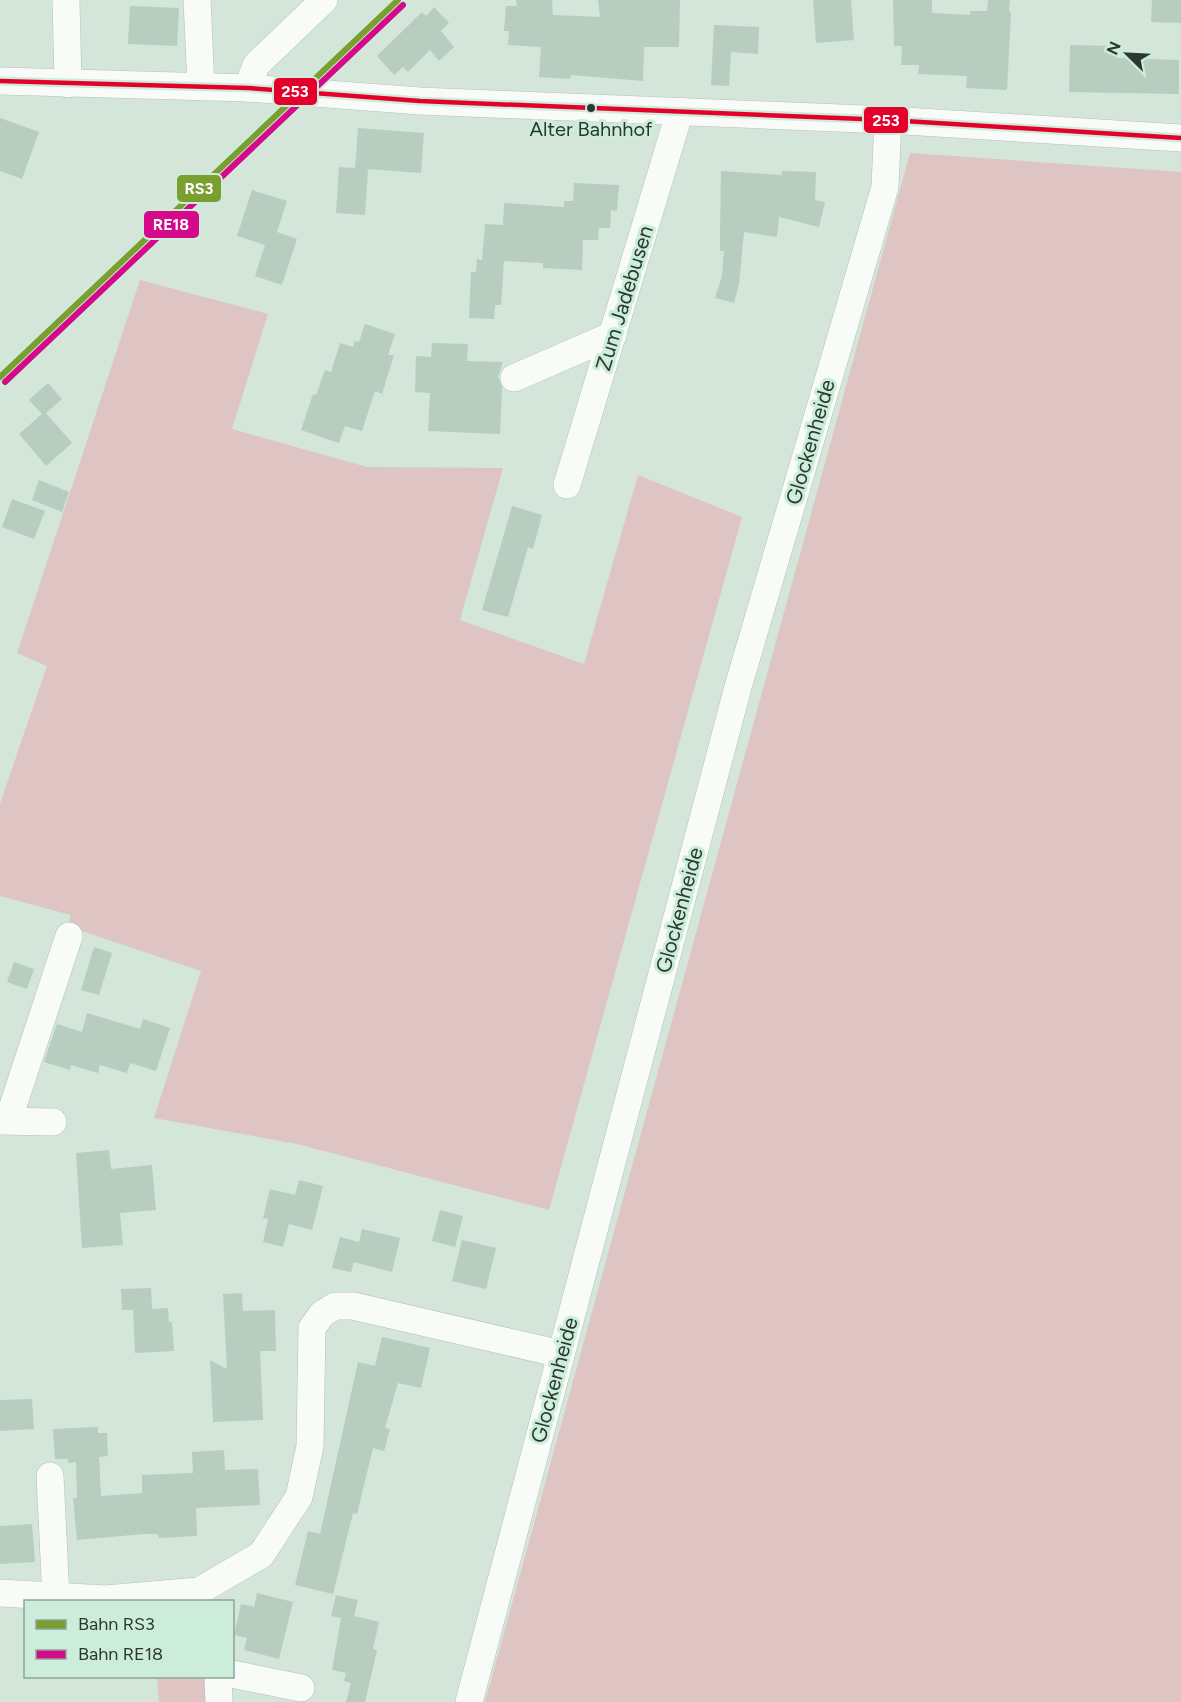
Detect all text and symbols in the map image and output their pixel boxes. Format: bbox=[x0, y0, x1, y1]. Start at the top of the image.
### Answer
north arrow bbox=[1097, 24, 1157, 84]
text: N bbox=[1103, 39, 1125, 58]
line badge: 253 bbox=[273, 77, 318, 106]
text: 253 bbox=[281, 82, 309, 101]
marker: Alter Bahnhof bbox=[585, 102, 597, 114]
line badge: 253 bbox=[863, 106, 909, 134]
text: 253 bbox=[872, 111, 900, 130]
place label: Alter Bahnhof bbox=[530, 117, 653, 141]
line badge: RS3 bbox=[176, 174, 222, 203]
text: RS3 bbox=[185, 179, 214, 198]
line badge: RE18 bbox=[143, 210, 200, 239]
text: RE18 bbox=[153, 215, 189, 234]
street label: Zum Jadebusen bbox=[590, 222, 658, 374]
street label: Glockenheide bbox=[780, 377, 840, 507]
street label: Glockenheide bbox=[650, 844, 708, 976]
street label: Glockenheide bbox=[525, 1314, 583, 1446]
legend bbox=[24, 1600, 234, 1678]
text: Bahn RS3 bbox=[78, 1613, 155, 1635]
text: Bahn RE18 bbox=[78, 1643, 163, 1665]

